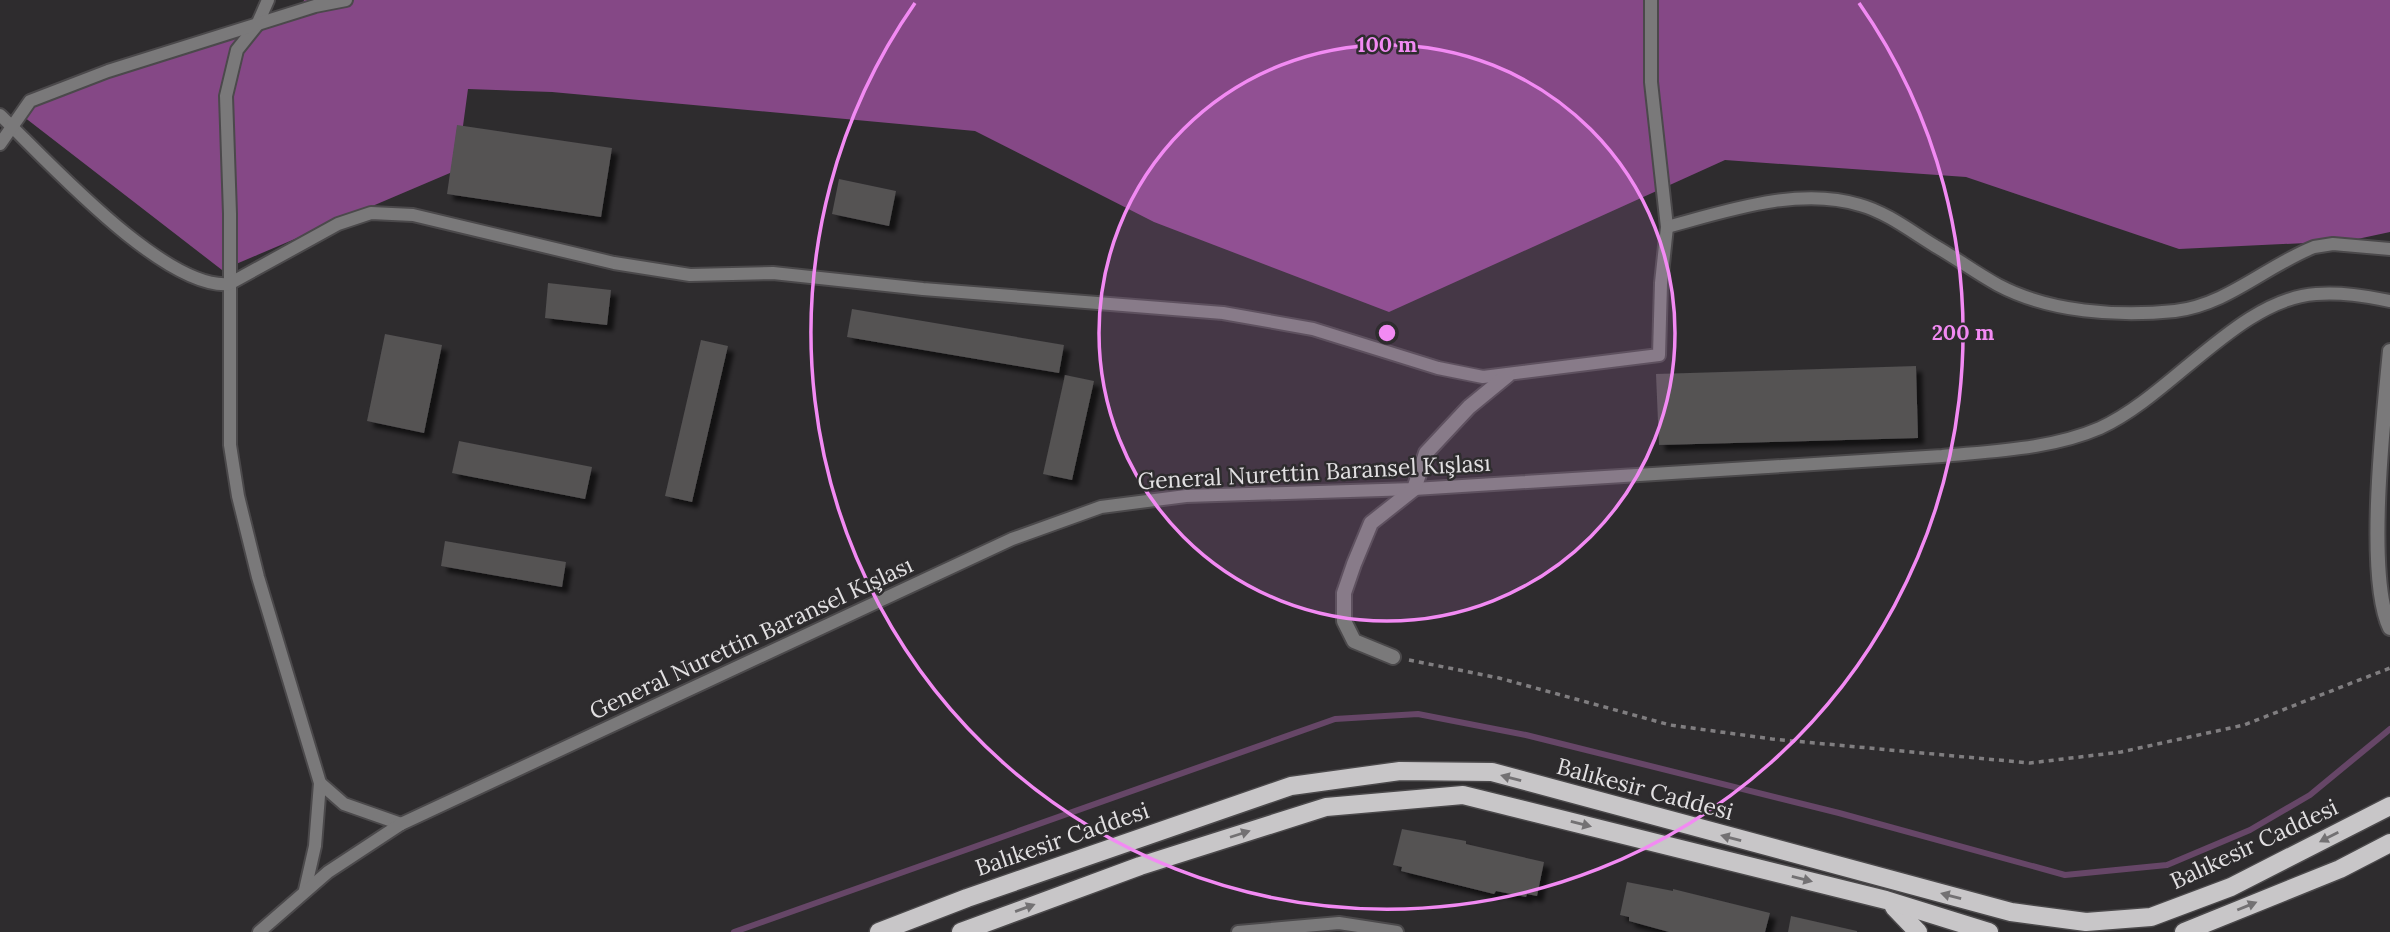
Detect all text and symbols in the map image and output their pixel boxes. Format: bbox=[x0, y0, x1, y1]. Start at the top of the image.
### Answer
text: 100 m bbox=[1357, 31, 1417, 58]
text: 200 m bbox=[1932, 319, 1994, 346]
centre of rings bbox=[1375, 321, 1399, 345]
street label: General Nurettin Baransel Kışlası bbox=[1137, 448, 1491, 495]
street label: General Nurettin Baransel Kışlası bbox=[584, 550, 917, 725]
street label: Balıkesir Caddesi bbox=[1554, 751, 1737, 826]
one-way arrow bbox=[1500, 772, 1521, 782]
street label: Balıkesir Caddesi bbox=[2165, 792, 2342, 895]
street label: Balıkesir Caddesi bbox=[971, 795, 1152, 882]
one-way arrow bbox=[1571, 818, 1593, 829]
one-way arrow bbox=[1229, 828, 1250, 839]
one-way arrow bbox=[2319, 831, 2339, 842]
one-way arrow bbox=[1720, 832, 1742, 843]
one-way arrow bbox=[1791, 874, 1813, 885]
one-way arrow bbox=[1939, 890, 1961, 901]
one-way arrow bbox=[2237, 901, 2258, 912]
one-way arrow bbox=[1014, 903, 1035, 914]

